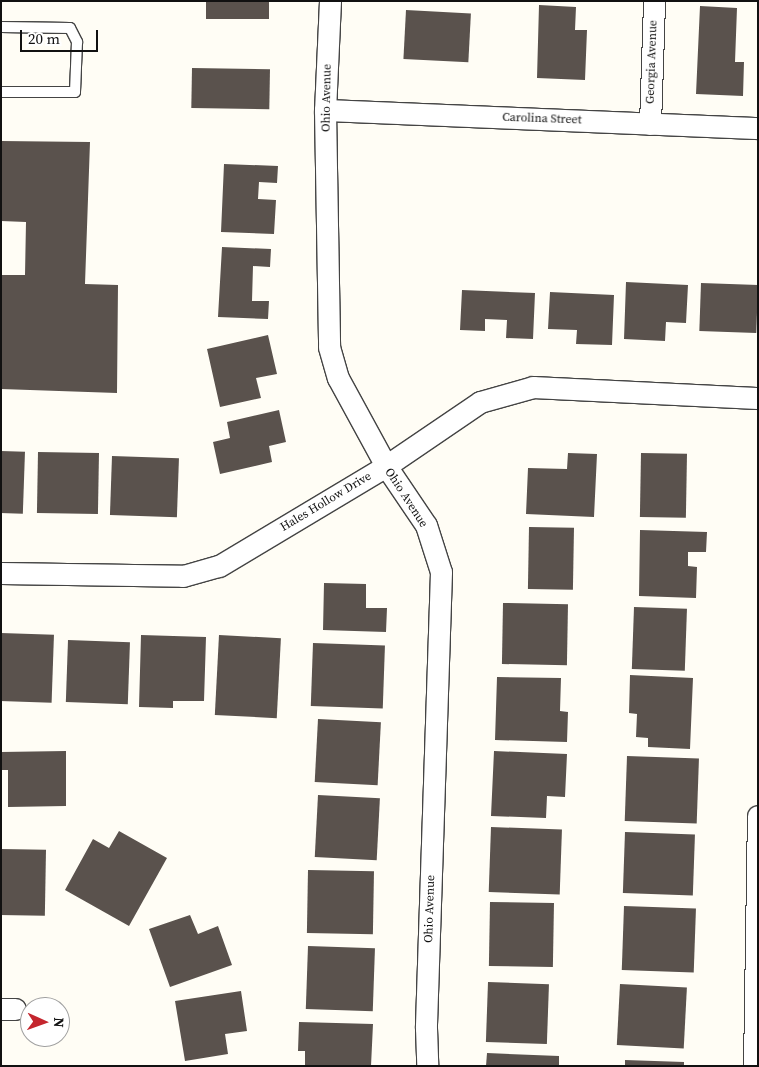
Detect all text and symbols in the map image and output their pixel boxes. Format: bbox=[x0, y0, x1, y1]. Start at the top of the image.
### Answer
scale bar bbox=[22, 20, 100, 52]
street label: Georgia Avenue bbox=[643, 20, 661, 104]
text: 20 m bbox=[28, 28, 60, 49]
street label: Ohio Avenue bbox=[319, 64, 335, 132]
street label: Carolina Street bbox=[502, 110, 582, 128]
street label: Ohio Avenue bbox=[381, 466, 431, 530]
street label: Hales Hollow Drive bbox=[278, 469, 374, 535]
street label: Ohio Avenue bbox=[422, 875, 438, 943]
north arrow bbox=[20, 997, 70, 1047]
text: N bbox=[49, 1017, 69, 1028]

